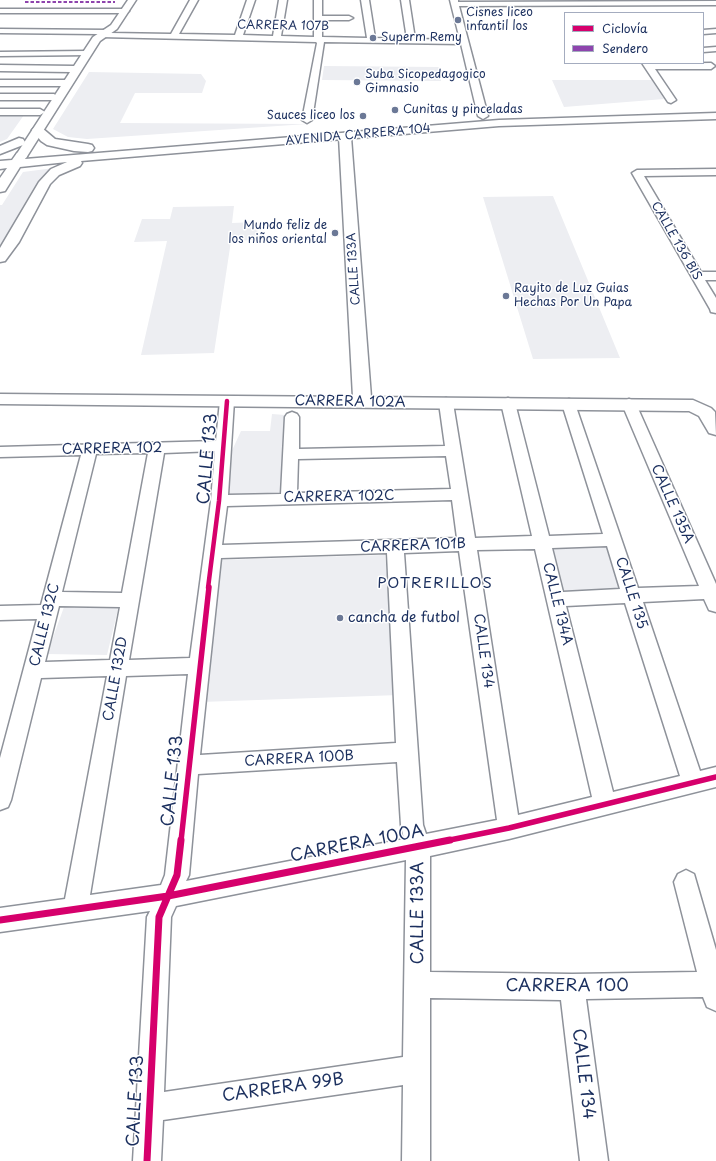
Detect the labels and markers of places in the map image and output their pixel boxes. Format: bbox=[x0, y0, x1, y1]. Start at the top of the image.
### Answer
place label: Cisnes liceo infantil los bbox=[466, 6, 533, 34]
marker: Cisnes liceo infantil los bbox=[453, 15, 463, 25]
place label: Superm Remy bbox=[381, 31, 462, 45]
marker: Superm Remy bbox=[368, 33, 378, 43]
place label: Suba Sicopedagogico Gimnasio bbox=[365, 68, 486, 96]
marker: Suba Sicopedagogico Gimnasio bbox=[352, 77, 362, 87]
place label: Cunitas y pinceladas bbox=[403, 103, 523, 117]
marker: Cunitas y pinceladas bbox=[390, 105, 400, 115]
place label: Sauces liceo los bbox=[267, 109, 355, 123]
marker: Sauces liceo los bbox=[358, 111, 368, 121]
place label: Mundo feliz de los niños oriental bbox=[228, 219, 327, 247]
marker: Mundo feliz de los niños oriental bbox=[330, 228, 340, 238]
place label: Rayito de Luz Guias Hechas Por Un Papa bbox=[514, 282, 632, 310]
marker: Rayito de Luz Guias Hechas Por Un Papa bbox=[501, 291, 511, 301]
place label: cancha de futbol bbox=[348, 610, 460, 626]
marker: cancha de futbol bbox=[335, 613, 345, 623]

